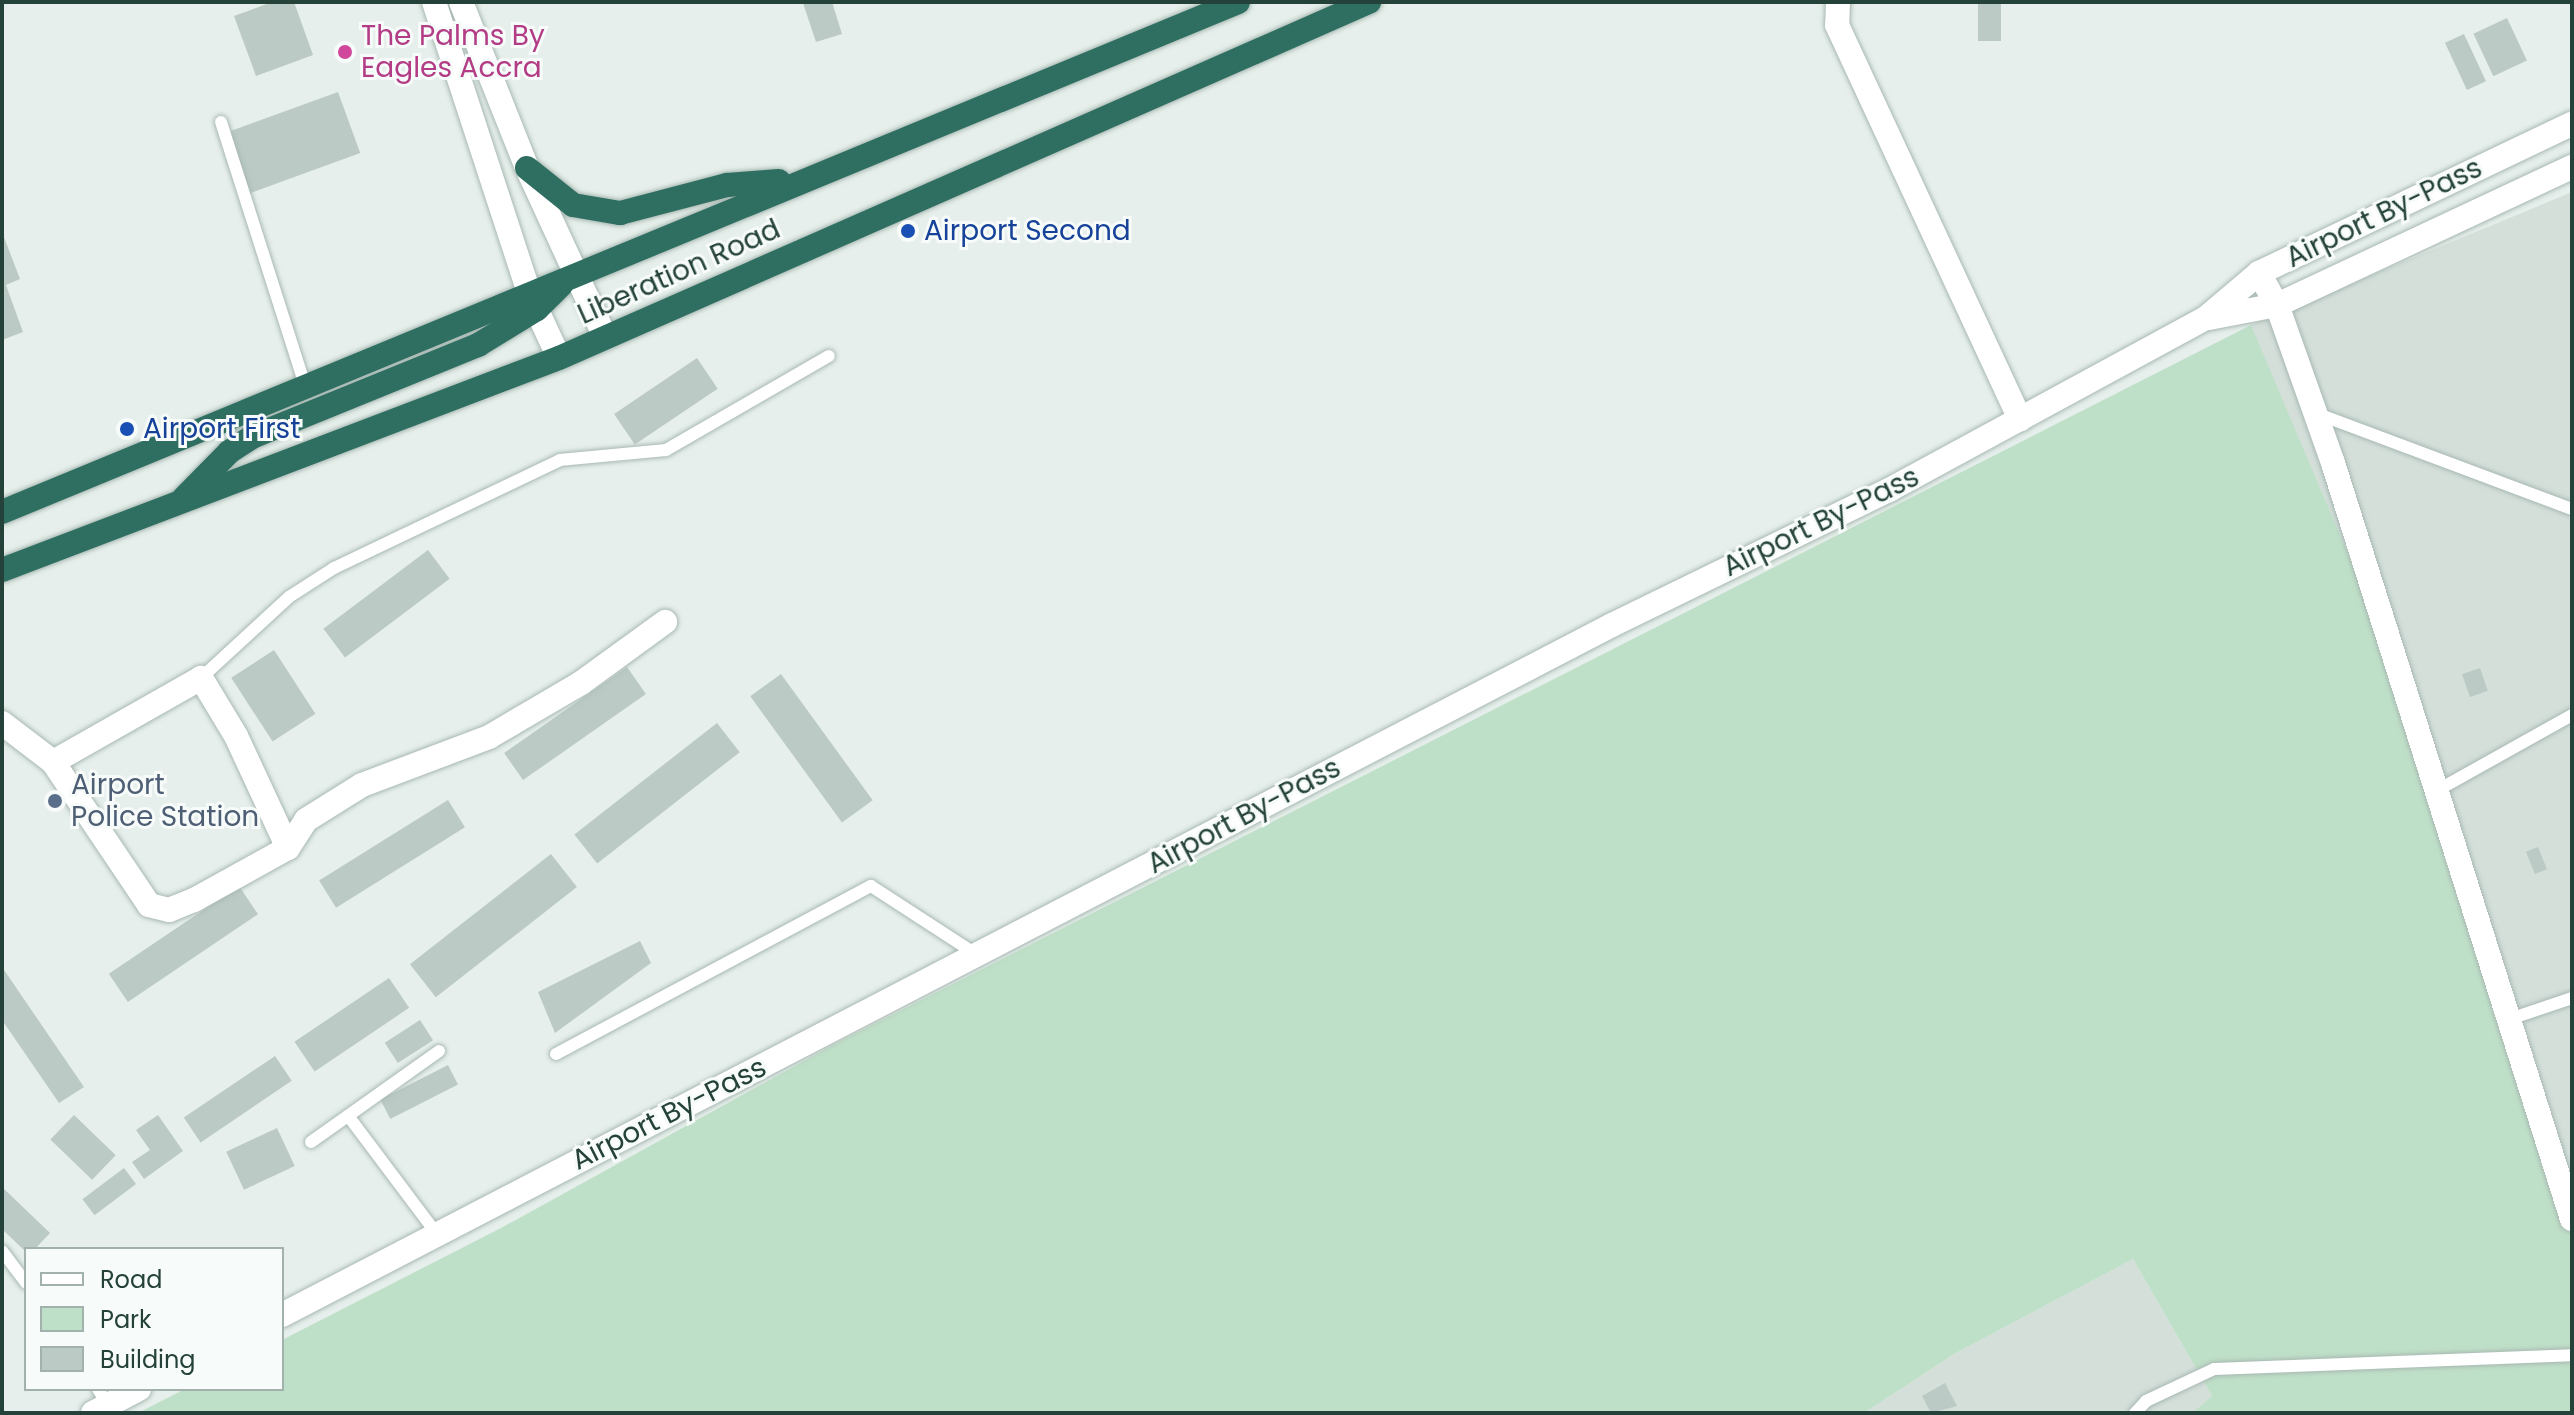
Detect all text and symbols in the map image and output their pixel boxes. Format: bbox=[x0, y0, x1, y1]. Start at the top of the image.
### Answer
place label: The Palms By Eagles Accra bbox=[361, 19, 545, 85]
marker: The Palms By Eagles Accra bbox=[336, 43, 354, 61]
street label: Airport By-Pass bbox=[2281, 151, 2487, 275]
street label: Liberation Road bbox=[573, 212, 785, 332]
place label: Airport Second bbox=[924, 214, 1131, 248]
marker: Airport Second bbox=[899, 222, 917, 240]
place label: Airport First bbox=[143, 412, 300, 446]
marker: Airport First bbox=[118, 420, 136, 438]
street label: Airport By-Pass bbox=[1718, 460, 1924, 584]
street label: Airport By-Pass bbox=[1142, 751, 1346, 881]
place label: Airport Police Station bbox=[71, 768, 259, 834]
marker: Airport Police Station bbox=[46, 792, 64, 810]
street label: Airport By-Pass bbox=[566, 1050, 772, 1178]
legend bbox=[24, 1247, 284, 1391]
text: Road bbox=[100, 1263, 162, 1296]
text: Park bbox=[100, 1303, 151, 1336]
text: Building bbox=[100, 1343, 196, 1376]

